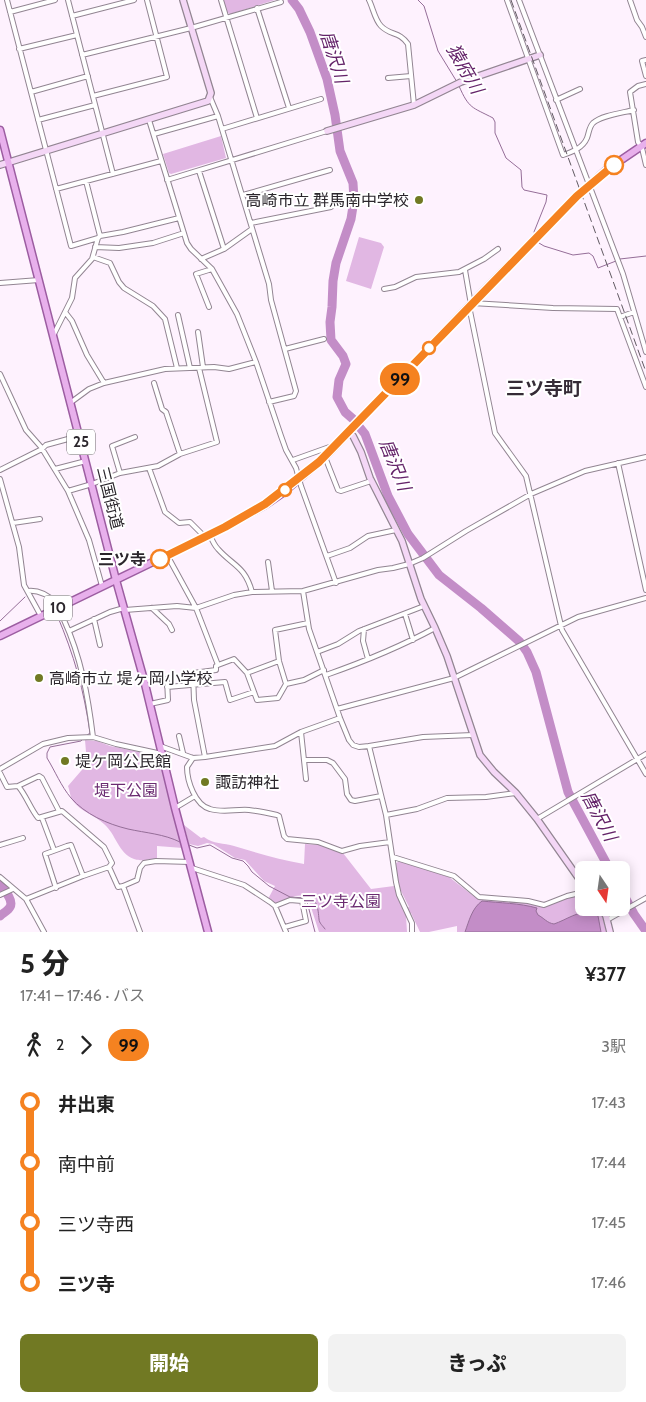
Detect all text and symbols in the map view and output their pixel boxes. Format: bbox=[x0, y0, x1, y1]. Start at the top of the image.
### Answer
water label: 唐沢川 bbox=[315, 28, 353, 88]
water label: 猿府川 bbox=[442, 40, 489, 100]
unlabelled marker bbox=[604, 155, 624, 175]
place label: 高崎市立 群馬南中学校 bbox=[245, 191, 409, 210]
marker: 高崎市立 群馬南中学校 bbox=[413, 194, 425, 206]
unlabelled marker bbox=[422, 341, 436, 355]
line badge: 99 bbox=[378, 363, 422, 395]
text: 99 bbox=[390, 368, 410, 390]
district label: 三ツ寺町 bbox=[506, 377, 582, 400]
road number: 25 bbox=[67, 430, 95, 454]
water label: 唐沢川 bbox=[375, 436, 416, 496]
street label: 三国街道 bbox=[93, 465, 127, 531]
unlabelled marker bbox=[278, 483, 292, 497]
marker: 三ツ寺 bbox=[150, 549, 170, 569]
place label: 三ツ寺 bbox=[98, 550, 146, 569]
road number: 10 bbox=[44, 596, 72, 620]
place label: 高崎市立 堤ヶ岡小学校 bbox=[49, 669, 213, 688]
marker: 高崎市立 堤ヶ岡小学校 bbox=[33, 672, 45, 684]
place label: 堤ケ岡公民館 bbox=[75, 752, 171, 771]
marker: 堤ケ岡公民館 bbox=[59, 755, 71, 767]
place label: 諏訪神社 bbox=[215, 773, 279, 792]
marker: 諏訪神社 bbox=[199, 776, 211, 788]
park label: 堤下公園 bbox=[94, 781, 158, 800]
water label: 唐沢川 bbox=[577, 787, 622, 847]
north arrow bbox=[575, 861, 630, 916]
map controls bbox=[575, 861, 630, 916]
park label: 三ツ寺公園 bbox=[301, 892, 381, 911]
text: 5 分 bbox=[20, 946, 69, 980]
text: ¥377 bbox=[585, 963, 626, 986]
text: 17:41 – 17:46 · バス bbox=[20, 986, 145, 1005]
icon: walk bbox=[20, 1031, 48, 1059]
icon: forward bbox=[72, 1031, 100, 1059]
text: 99 bbox=[118, 1034, 139, 1056]
text: 2 bbox=[56, 1035, 64, 1054]
text: 3駅 bbox=[601, 1037, 626, 1056]
text: 井出東 bbox=[58, 1093, 115, 1116]
text: 17:43 bbox=[592, 1093, 626, 1112]
text: 南中前 bbox=[58, 1153, 115, 1176]
text: 17:44 bbox=[591, 1153, 626, 1172]
text: 三ツ寺西 bbox=[58, 1213, 134, 1236]
text: 17:45 bbox=[592, 1213, 626, 1232]
text: 三ツ寺 bbox=[58, 1273, 115, 1296]
text: 17:46 bbox=[591, 1273, 626, 1292]
button: 開始 bbox=[20, 1334, 318, 1392]
button: きっぷ bbox=[328, 1334, 626, 1392]

